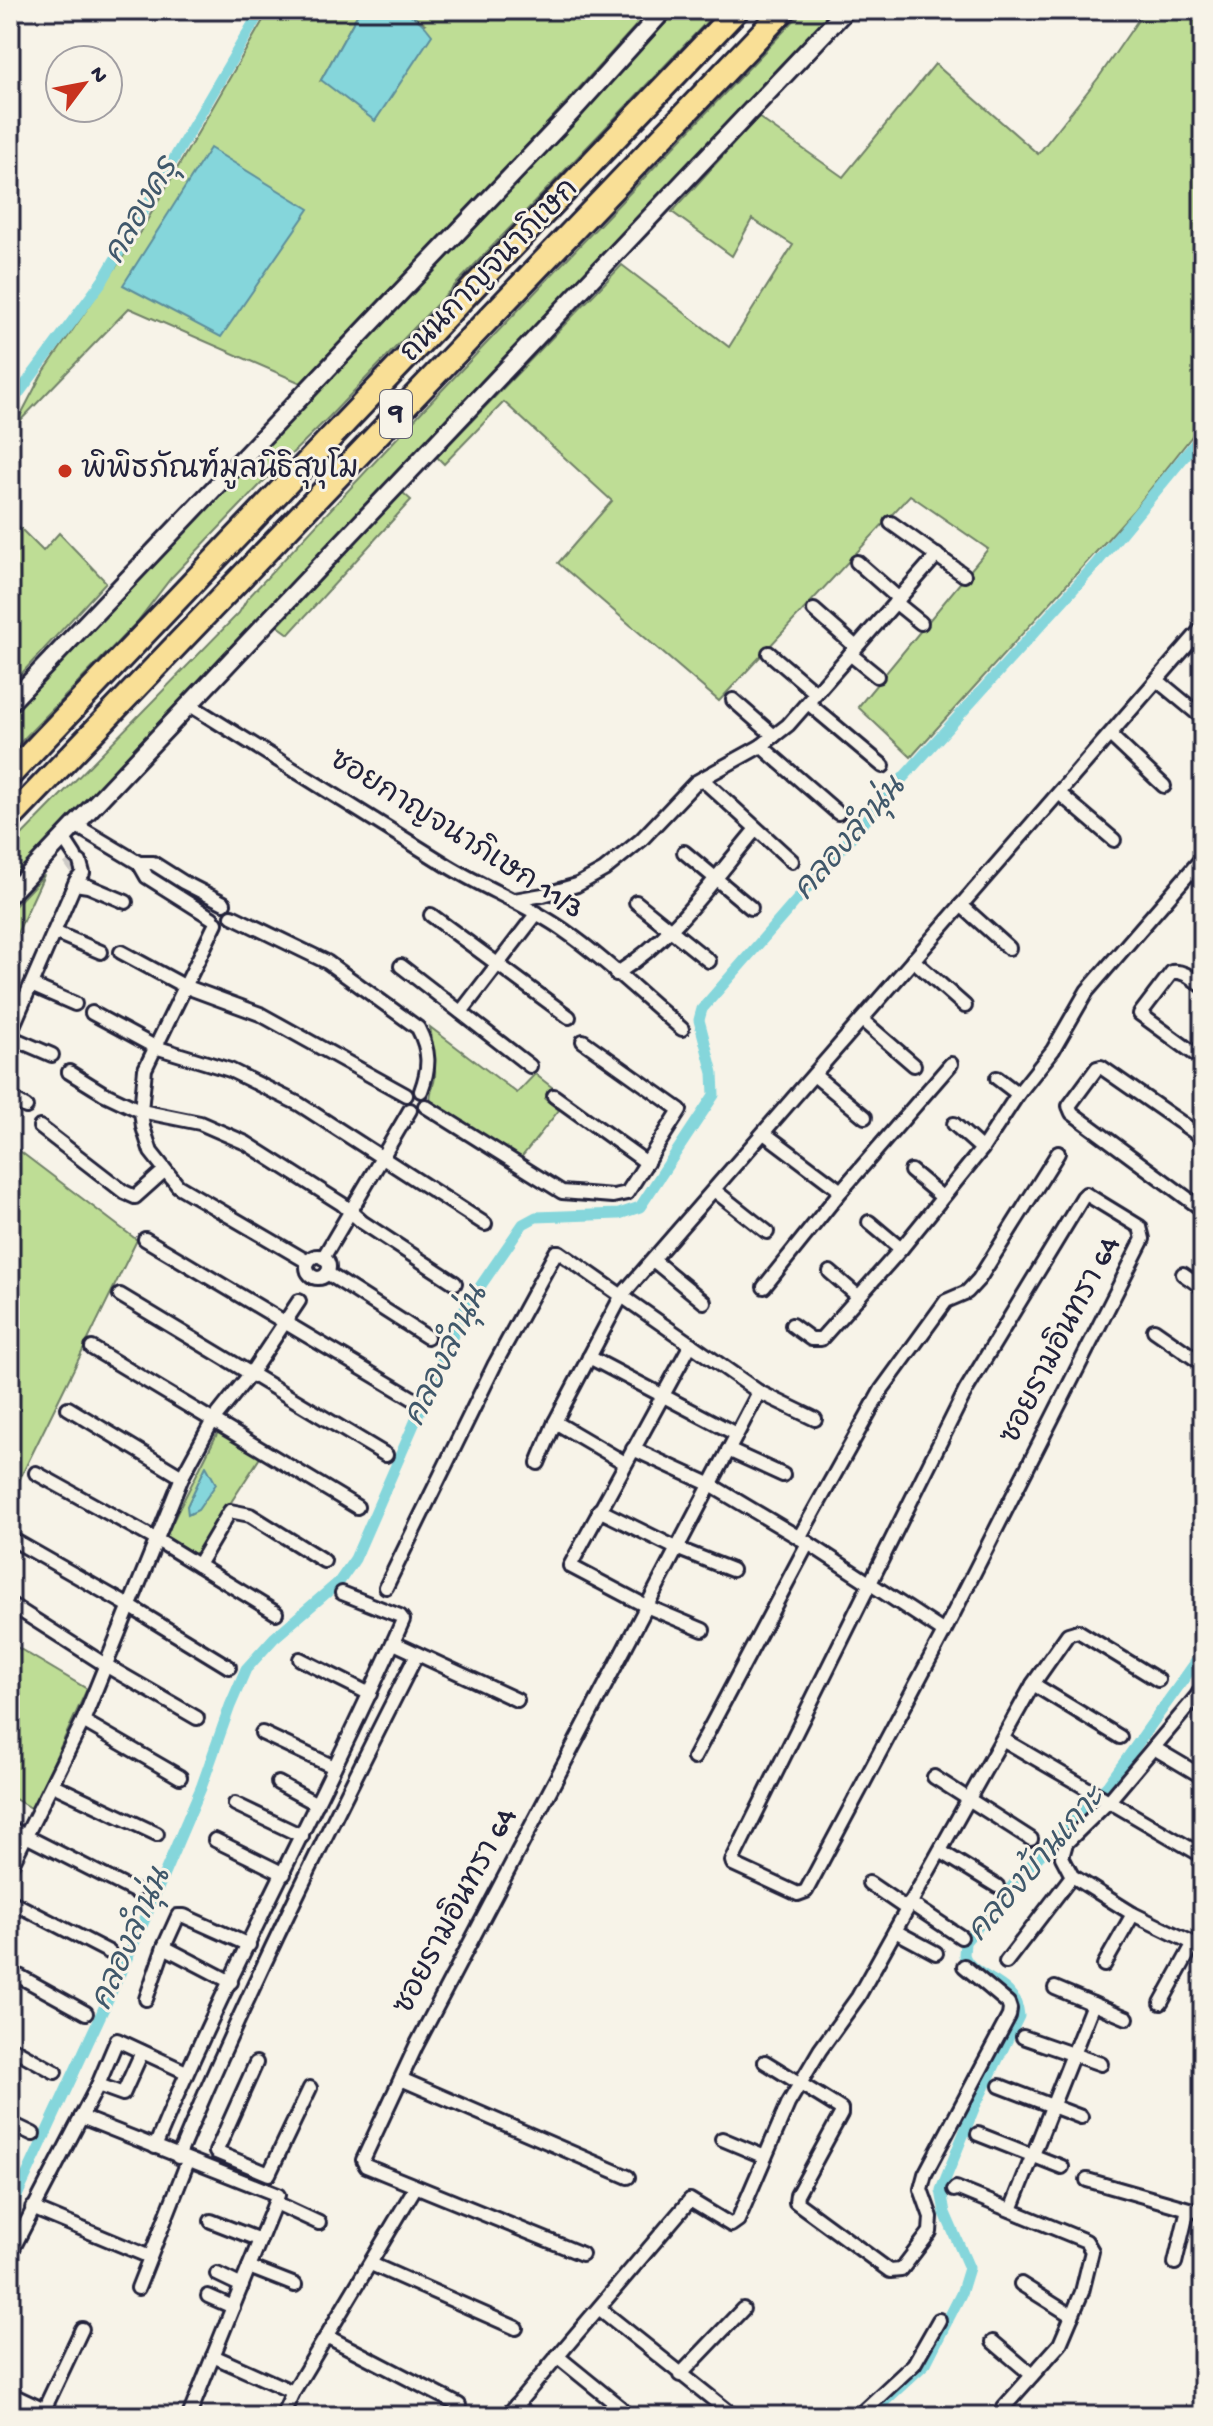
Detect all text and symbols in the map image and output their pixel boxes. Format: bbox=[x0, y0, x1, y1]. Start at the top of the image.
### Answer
north arrow bbox=[44, 44, 124, 124]
text: N bbox=[83, 63, 112, 89]
water label: คลองครุ bbox=[98, 150, 190, 272]
street label: ถนนกาญจนาภิเษก bbox=[391, 169, 588, 371]
road number: 9 bbox=[380, 390, 412, 438]
place label: พิพิธภัณฑ์มูลนิธิสุขุโม bbox=[81, 447, 359, 489]
marker: พิพิธภัณฑ์มูลนิธิสุขุโม bbox=[56, 462, 74, 480]
street label: ซอยกาญจนาภิเษก 11/3 bbox=[322, 739, 591, 928]
water label: คลองลำนุ่น bbox=[783, 766, 916, 909]
street label: ซอยรามอินทรา 64 bbox=[990, 1229, 1129, 1451]
water label: คลองลำนุ่น bbox=[392, 1277, 499, 1433]
water label: คลองบ้านเกาะ bbox=[956, 1775, 1117, 1951]
street label: ซอยรามอินทรา 64 bbox=[384, 1801, 526, 2021]
water label: คลองลำนุ่น bbox=[79, 1860, 182, 2017]

